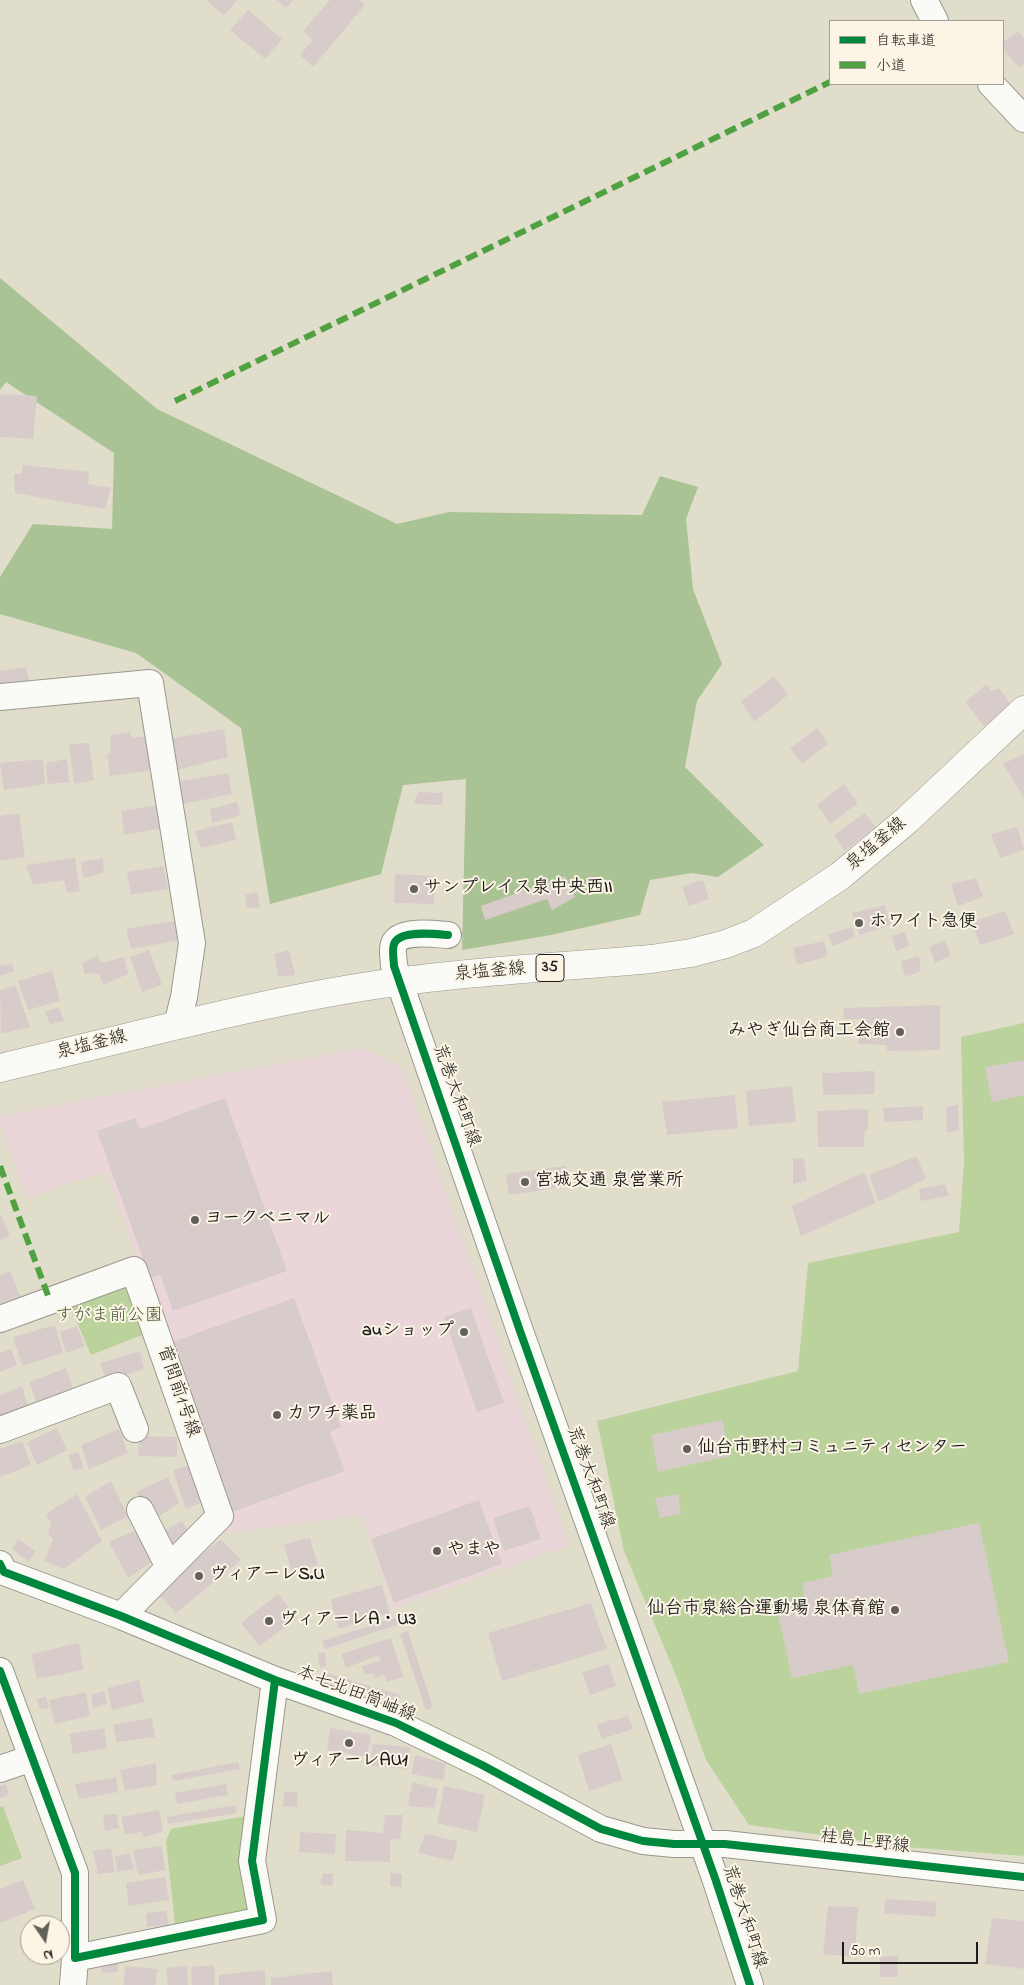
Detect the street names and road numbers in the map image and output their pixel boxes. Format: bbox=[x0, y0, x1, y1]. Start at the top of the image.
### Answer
street label: 泉塩釜線 bbox=[842, 814, 912, 876]
road number: 35 bbox=[536, 954, 564, 981]
street label: 泉塩釜線 bbox=[453, 959, 527, 987]
street label: 泉塩釜線 bbox=[54, 1027, 130, 1065]
street label: 荒巻大和町線 bbox=[426, 1042, 484, 1150]
street label: 菅間前1号線 bbox=[151, 1343, 203, 1441]
street label: 荒巻大和町線 bbox=[560, 1424, 618, 1532]
street label: 本七北田筒岫線 bbox=[293, 1662, 419, 1728]
street label: 桂島上野線 bbox=[819, 1827, 911, 1859]
street label: 荒巻大和町線 bbox=[716, 1862, 770, 1972]

